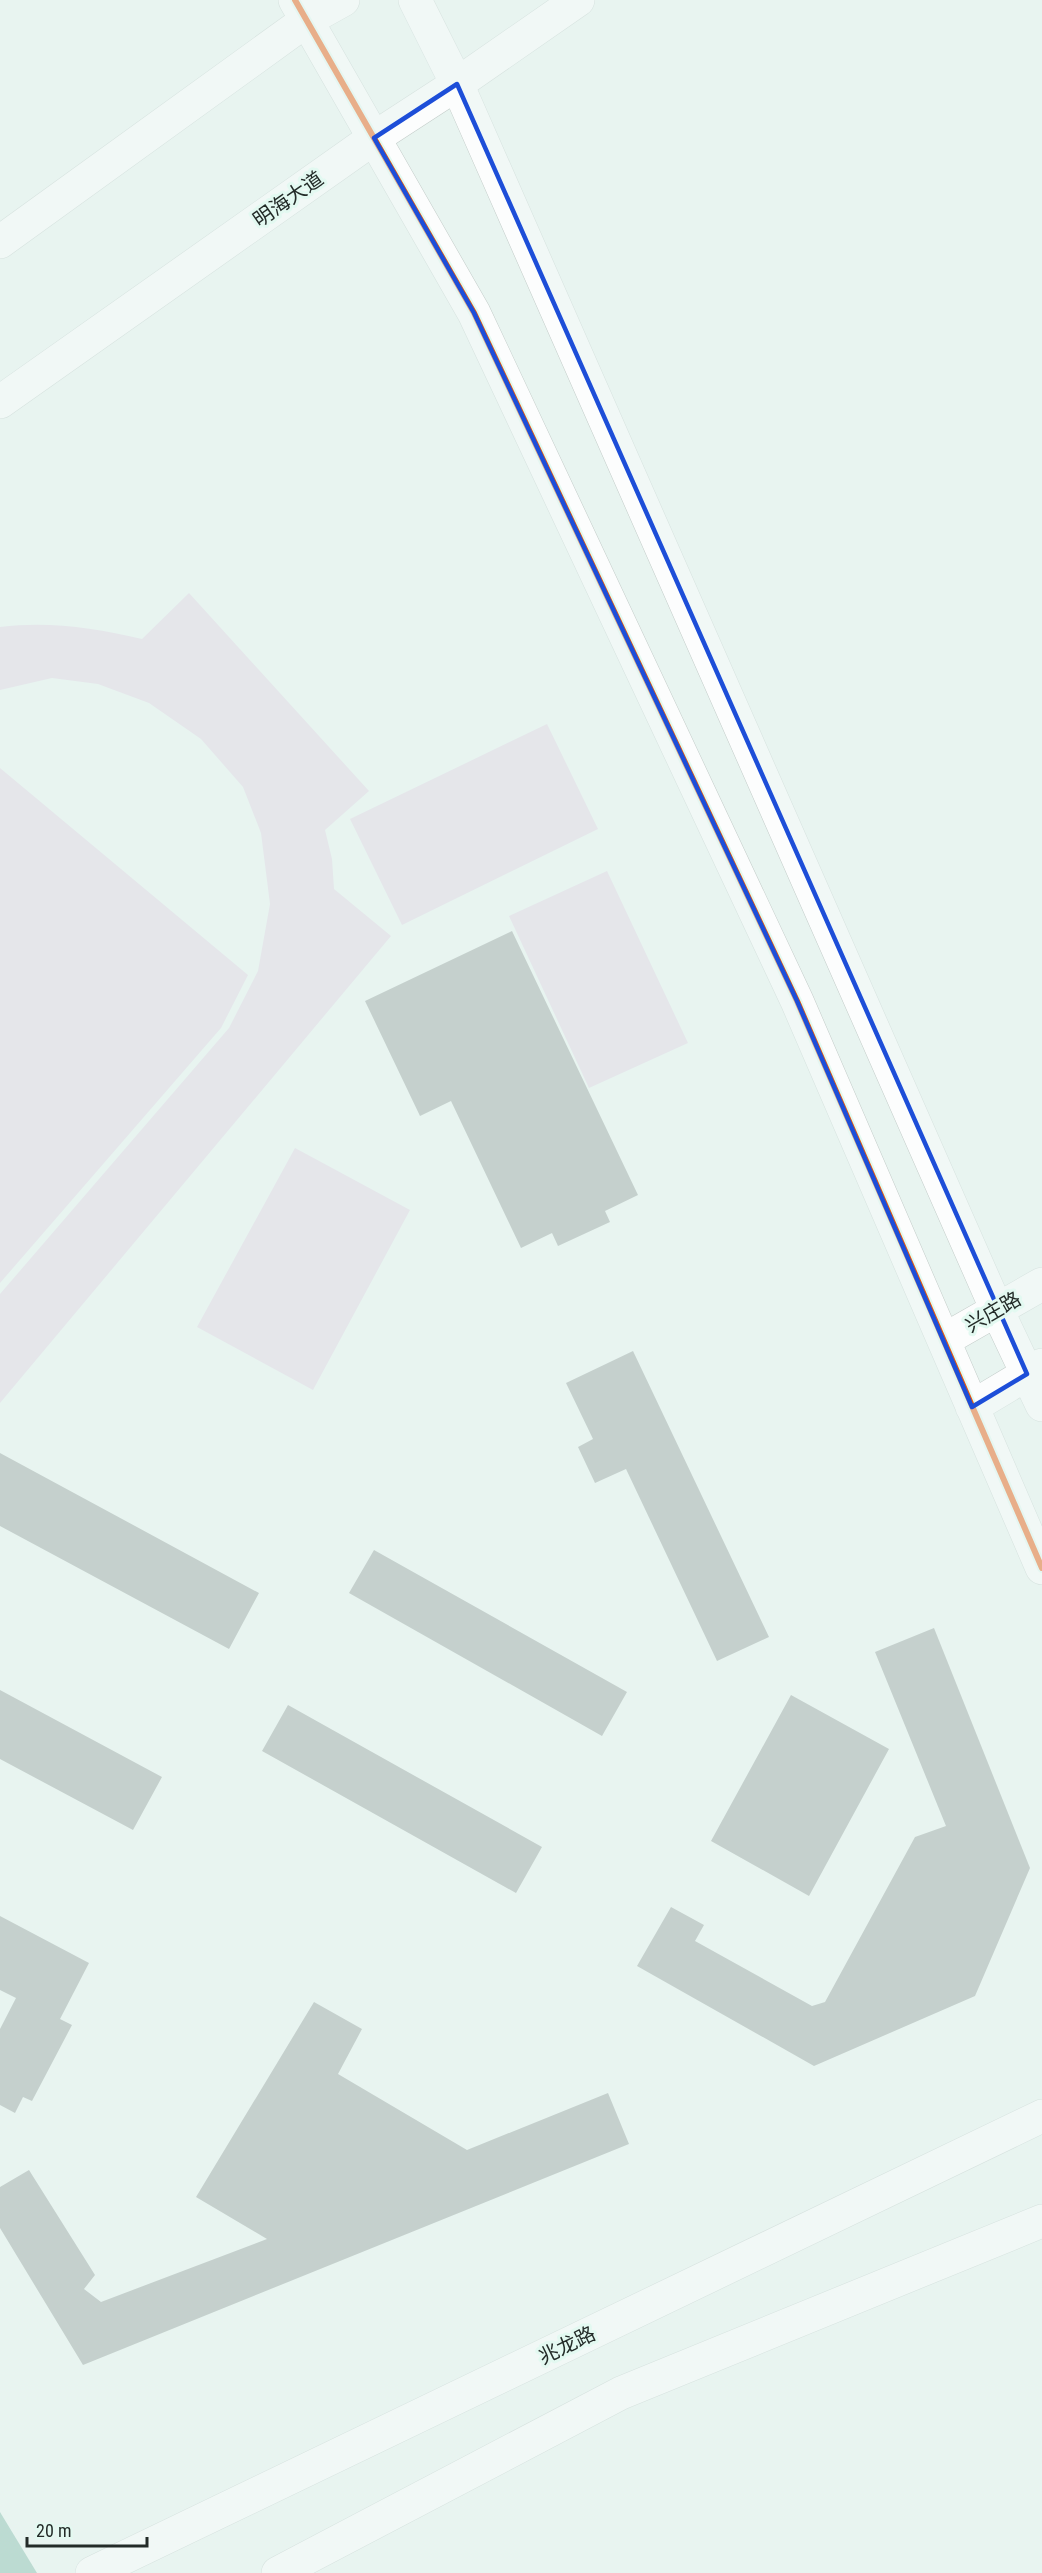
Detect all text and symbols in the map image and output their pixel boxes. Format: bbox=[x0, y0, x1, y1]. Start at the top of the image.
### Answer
street label: 明海大道 bbox=[248, 166, 328, 232]
street label: 兴庄路 bbox=[961, 1287, 1025, 1337]
street label: 兆龙路 bbox=[535, 2321, 599, 2369]
scale bar bbox=[27, 2510, 147, 2548]
text: 20 m bbox=[36, 2520, 71, 2541]

